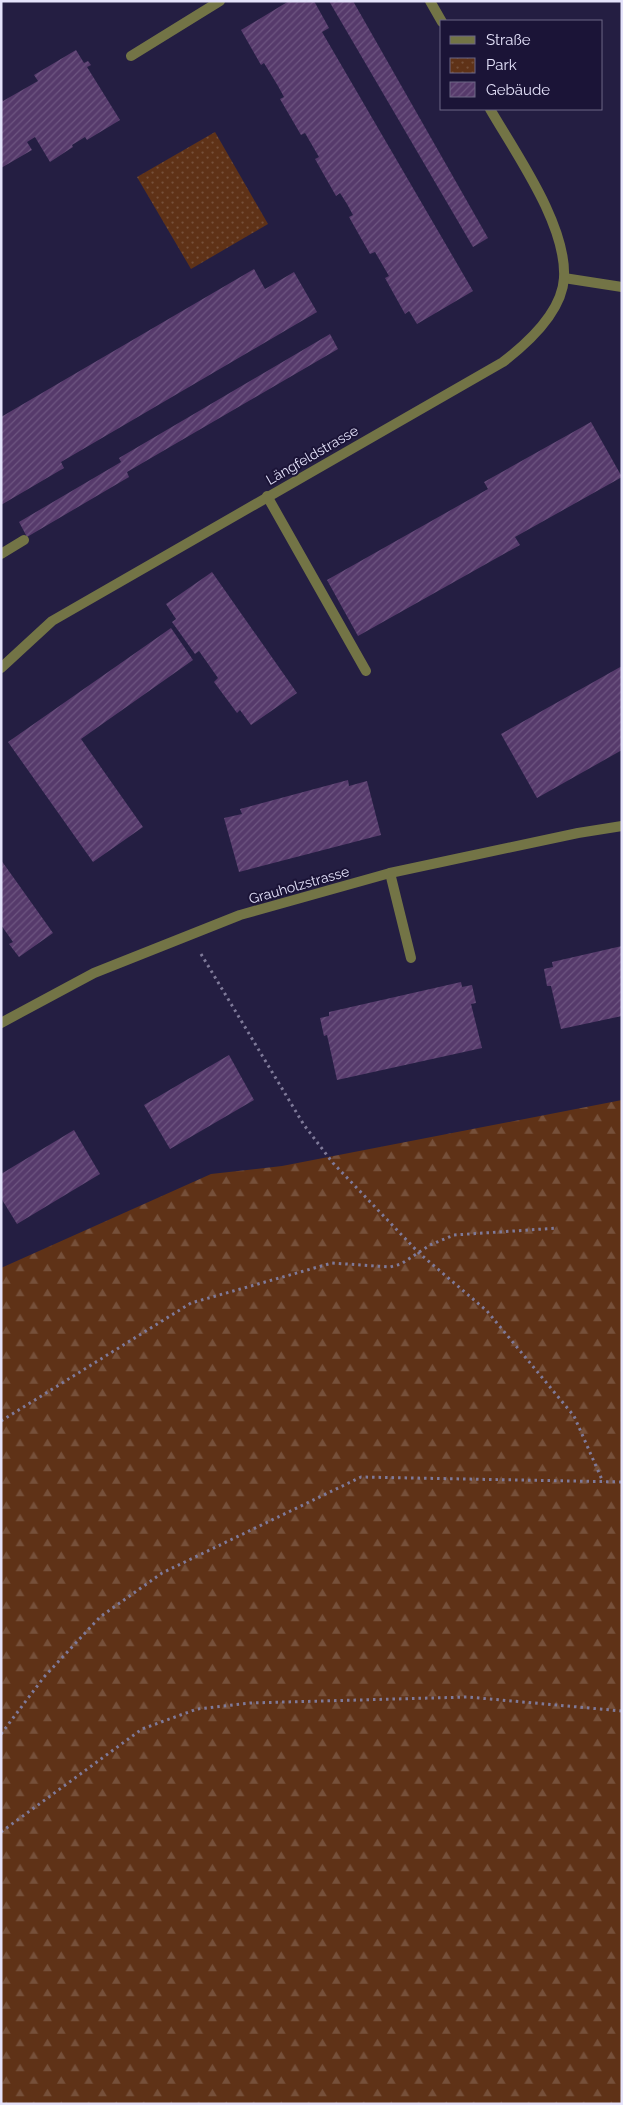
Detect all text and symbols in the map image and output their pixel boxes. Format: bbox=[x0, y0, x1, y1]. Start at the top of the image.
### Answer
legend bbox=[440, 20, 603, 110]
text: Straße bbox=[486, 31, 531, 49]
text: Park bbox=[486, 56, 517, 74]
text: Gebäude bbox=[486, 81, 550, 99]
street label: Längfeldstrasse bbox=[263, 422, 361, 488]
street label: Grauholzstrasse bbox=[247, 863, 351, 907]

